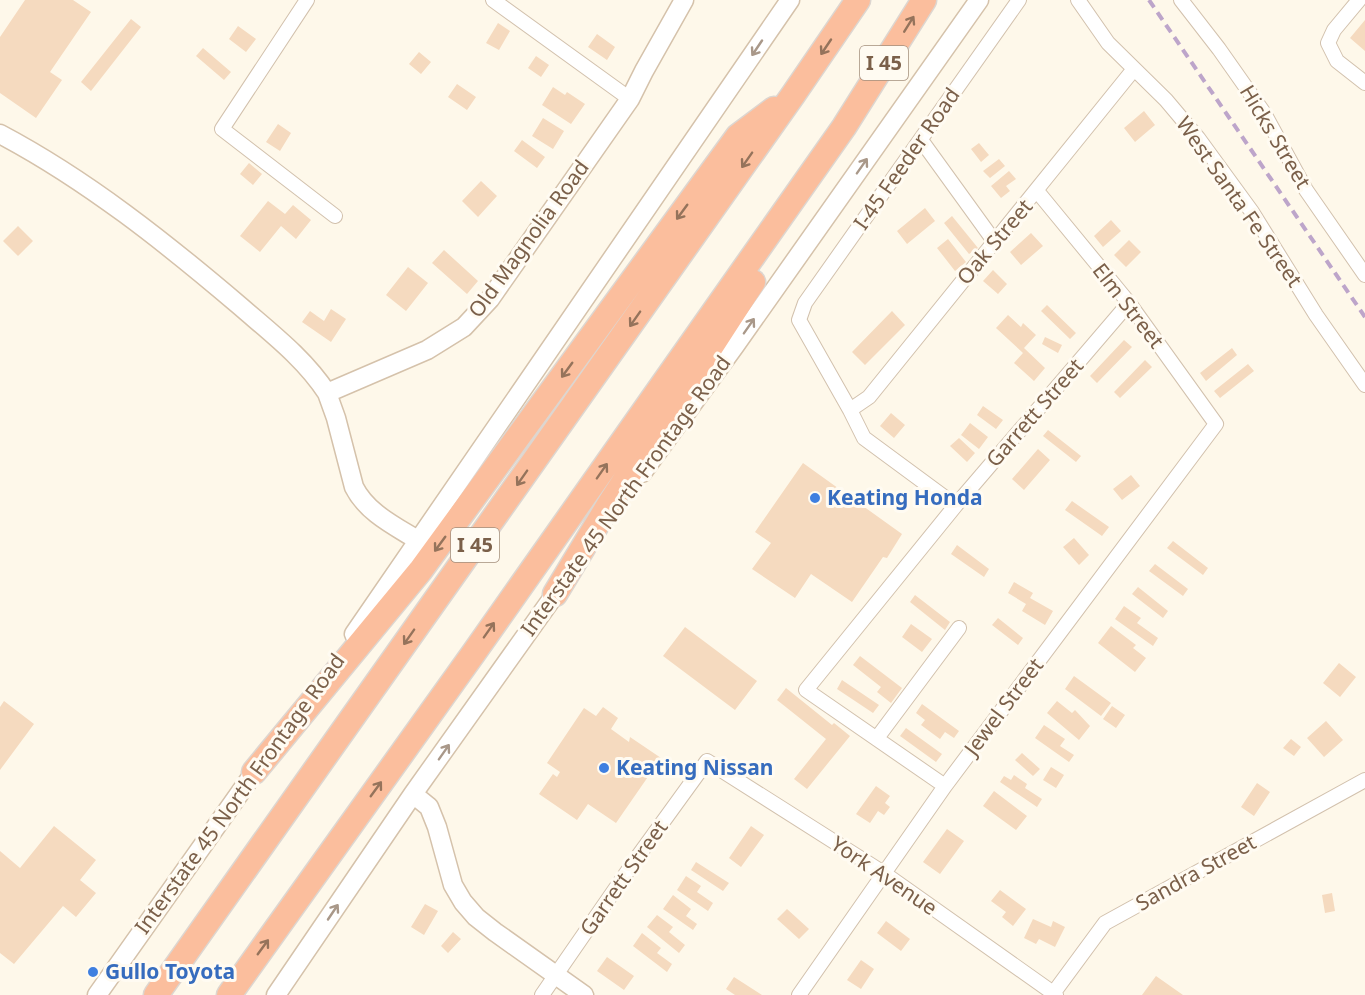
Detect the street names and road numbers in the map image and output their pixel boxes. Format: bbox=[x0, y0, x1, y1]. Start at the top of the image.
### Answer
road number: I 45 bbox=[860, 46, 908, 80]
street label: Hicks Street bbox=[1234, 79, 1318, 194]
street label: I-45 Feeder Road bbox=[847, 82, 966, 235]
street label: West Santa Fe Street bbox=[1170, 111, 1309, 293]
street label: Old Magnolia Road bbox=[462, 154, 595, 323]
street label: Oak Street bbox=[950, 192, 1038, 290]
street label: Elm Street bbox=[1087, 257, 1171, 354]
street label: Interstate 45 North Frontage Road bbox=[514, 350, 737, 641]
street label: Garrett Street bbox=[979, 352, 1089, 473]
road number: I 45 bbox=[451, 528, 499, 562]
street label: Interstate 45 North Frontage Road bbox=[128, 648, 351, 939]
street label: Jewel Street bbox=[956, 652, 1049, 762]
street label: Garrett Street bbox=[573, 814, 674, 941]
street label: Sandra Street bbox=[1130, 827, 1261, 917]
street label: York Avenue bbox=[826, 829, 943, 921]

